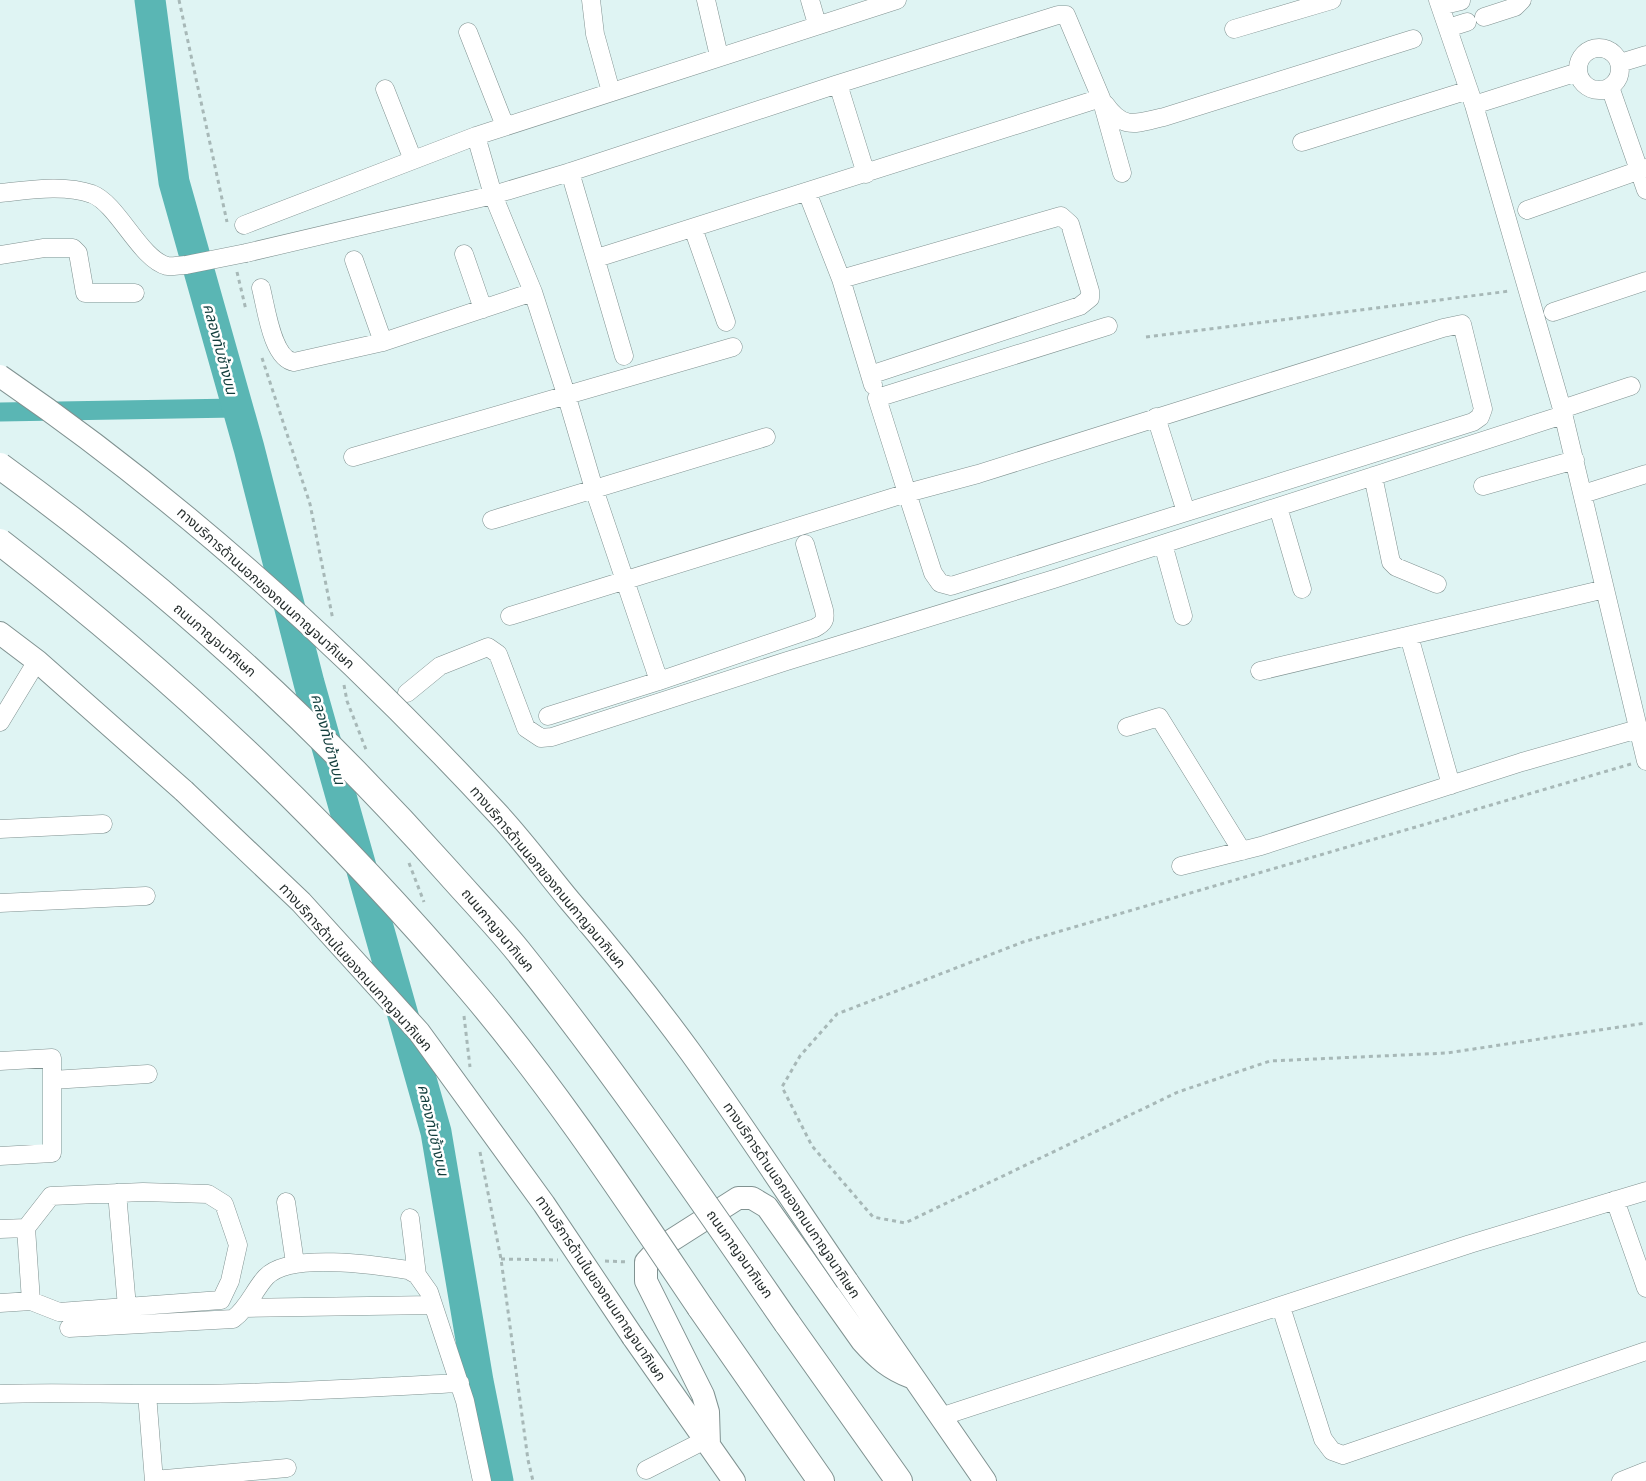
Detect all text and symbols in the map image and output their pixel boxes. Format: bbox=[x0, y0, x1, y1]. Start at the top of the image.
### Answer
water label: คลองทับช้างบน bbox=[199, 302, 241, 397]
street label: ทางบริการด้านนอกของถนนกาญจนาภิเษก bbox=[174, 504, 358, 672]
street label: ถนนกาญจนาภิเษก bbox=[170, 600, 260, 680]
water label: คลองทับช้างบน bbox=[307, 692, 349, 787]
street label: ทางบริการด้านนอกของถนนกาญจนาภิเษก bbox=[467, 782, 629, 972]
street label: ทางบริการด้านในของถนนกาญจนาภิเษก bbox=[276, 880, 436, 1054]
street label: ถนนกาญจนาภิเษก bbox=[458, 885, 538, 975]
water label: คลองทับช้างบน bbox=[414, 1083, 452, 1178]
street label: ทางบริการด้านนอกของถนนกาญจนาภิเษก bbox=[720, 1099, 864, 1301]
street label: ทางบริการด้านในของถนนกาญจนาภิเษก bbox=[533, 1192, 669, 1384]
street label: ถนนกาญจนาภิเษก bbox=[703, 1207, 777, 1301]

